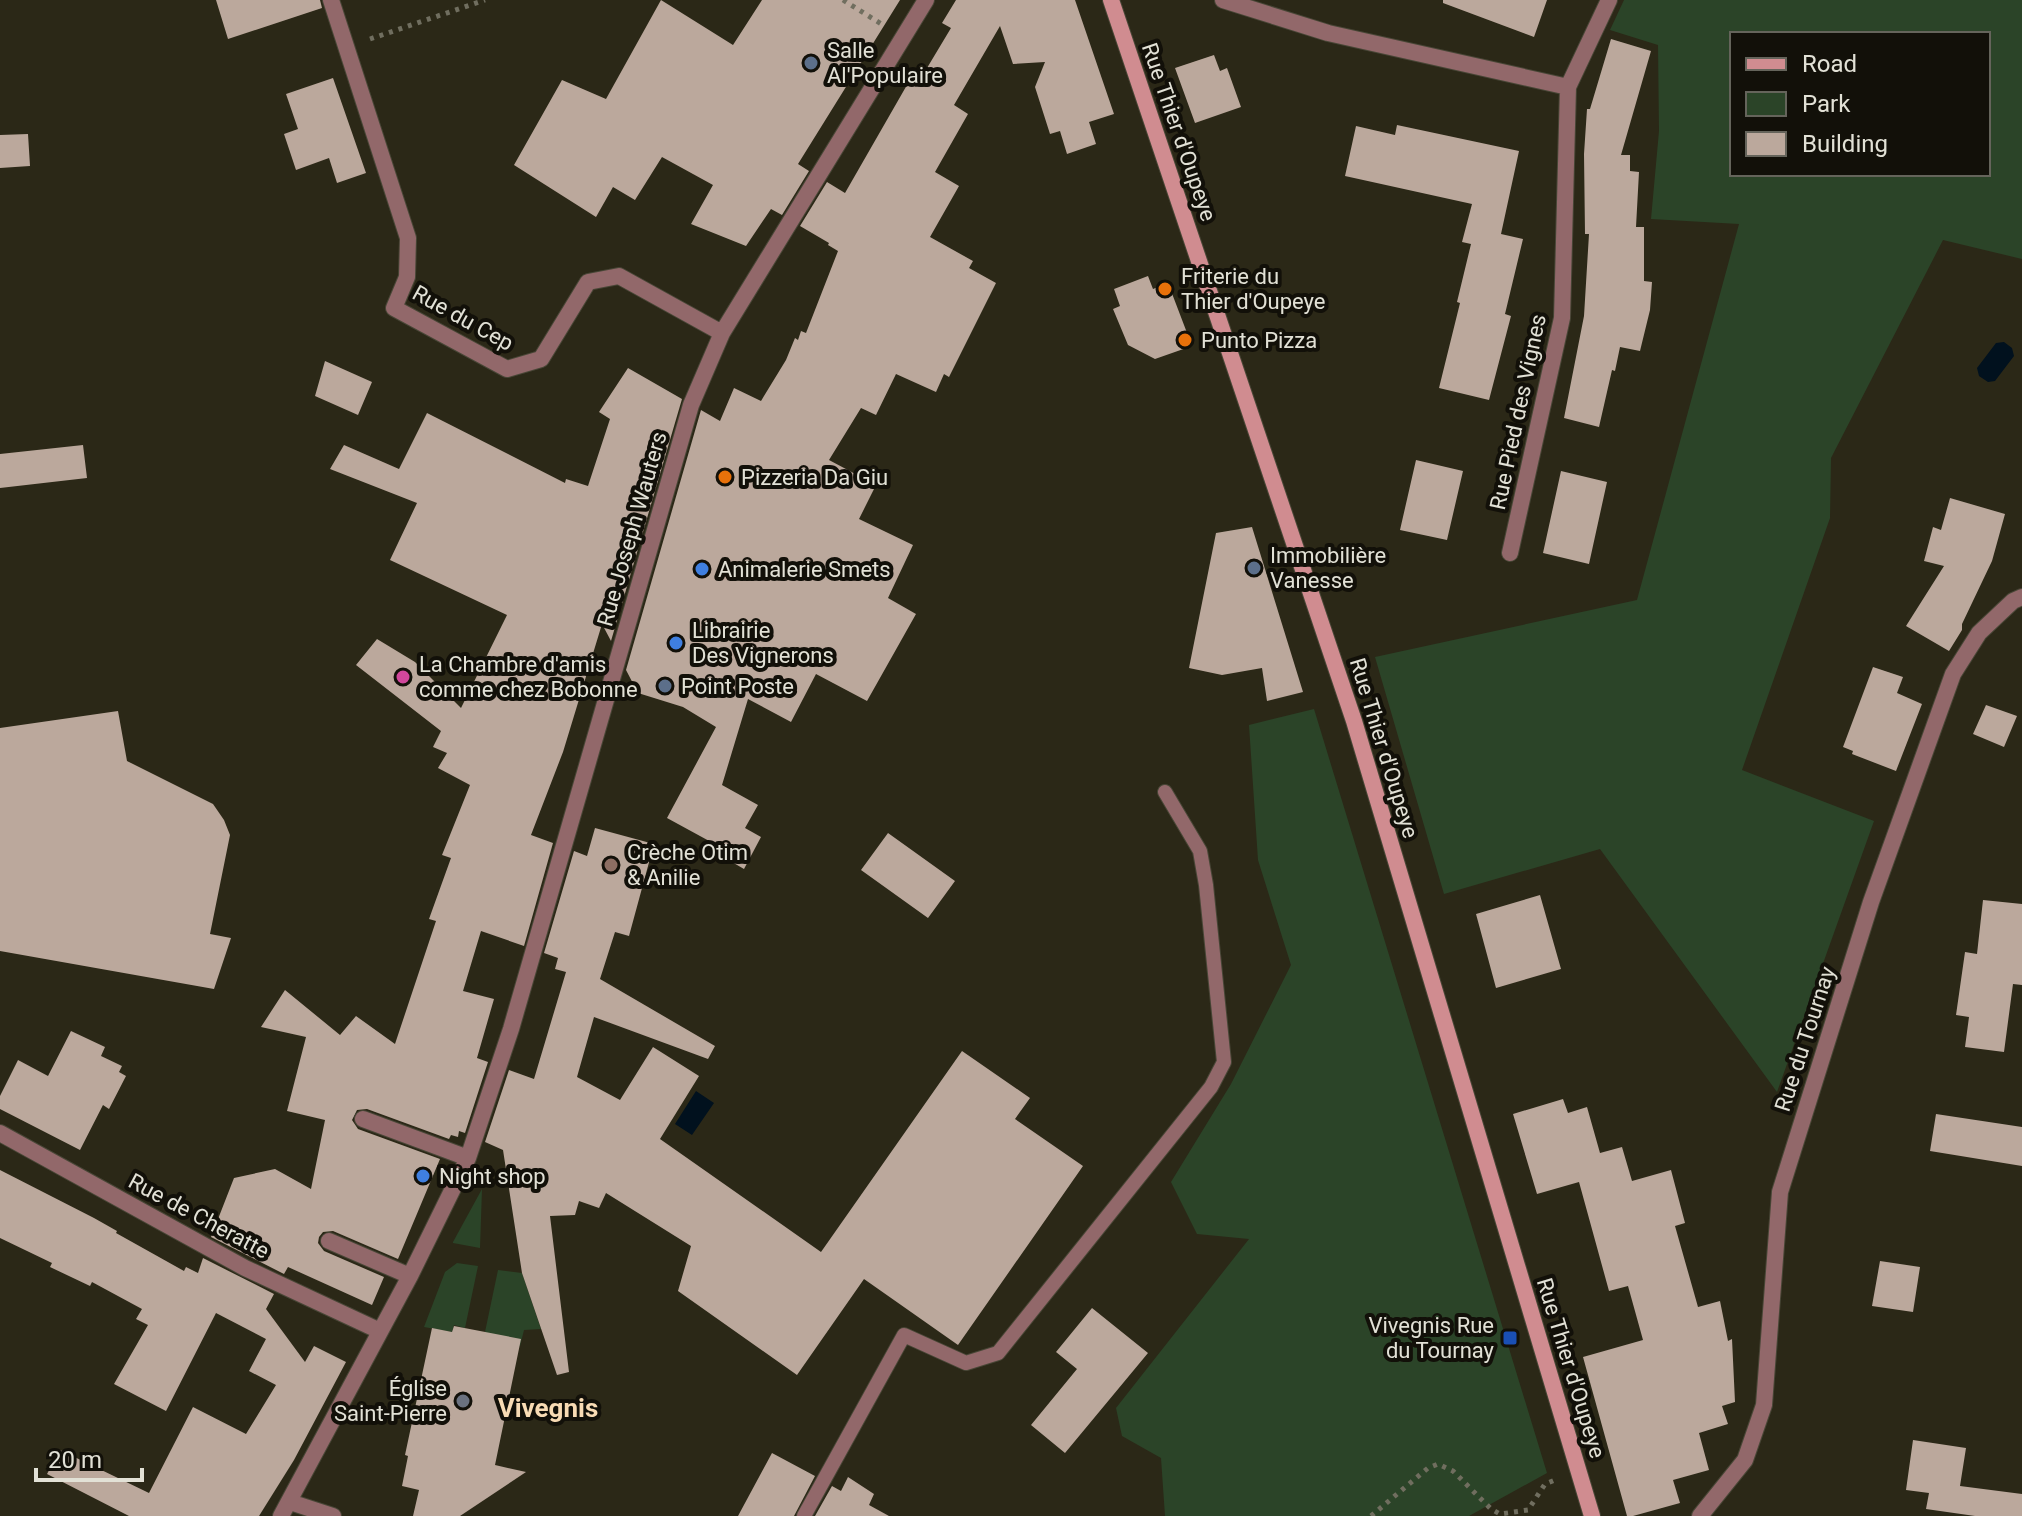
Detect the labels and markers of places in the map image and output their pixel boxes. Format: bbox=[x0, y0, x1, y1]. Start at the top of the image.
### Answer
place label: Salle Al'Populaire bbox=[827, 38, 943, 88]
marker: Salle Al'Populaire bbox=[802, 54, 820, 72]
place label: Friterie du Thier d'Oupeye bbox=[1181, 264, 1326, 314]
marker: Friterie du Thier d'Oupeye bbox=[1156, 280, 1174, 298]
place label: Punto Pizza bbox=[1201, 328, 1317, 353]
marker: Punto Pizza bbox=[1176, 331, 1194, 349]
place label: Pizzeria Da Giu bbox=[741, 465, 888, 490]
marker: Pizzeria Da Giu bbox=[716, 468, 734, 486]
place label: Immobilière Vanesse bbox=[1270, 543, 1386, 593]
place label: Animalerie Smets bbox=[718, 557, 891, 582]
marker: Immobilière Vanesse bbox=[1245, 559, 1263, 577]
marker: Animalerie Smets bbox=[693, 560, 711, 578]
place label: Librairie Des Vignerons bbox=[692, 618, 834, 668]
marker: Librairie Des Vignerons bbox=[667, 634, 685, 652]
place label: La Chambre d'amis comme chez Bobonne bbox=[419, 652, 638, 702]
marker: La Chambre d'amis comme chez Bobonne bbox=[394, 668, 412, 686]
place label: Point Poste bbox=[681, 674, 794, 699]
marker: Point Poste bbox=[656, 677, 674, 695]
place label: Crèche Otim & Anilie bbox=[627, 840, 748, 890]
marker: Crèche Otim & Anilie bbox=[602, 856, 620, 874]
place label: Night shop bbox=[439, 1164, 546, 1189]
marker: Night shop bbox=[414, 1167, 432, 1185]
place label: Vivegnis Rue du Tournay bbox=[1368, 1313, 1495, 1363]
marker: Vivegnis Rue du Tournay bbox=[1501, 1329, 1519, 1347]
place label: Église Saint-Pierre bbox=[334, 1376, 447, 1426]
marker: Église Saint-Pierre bbox=[454, 1392, 472, 1410]

